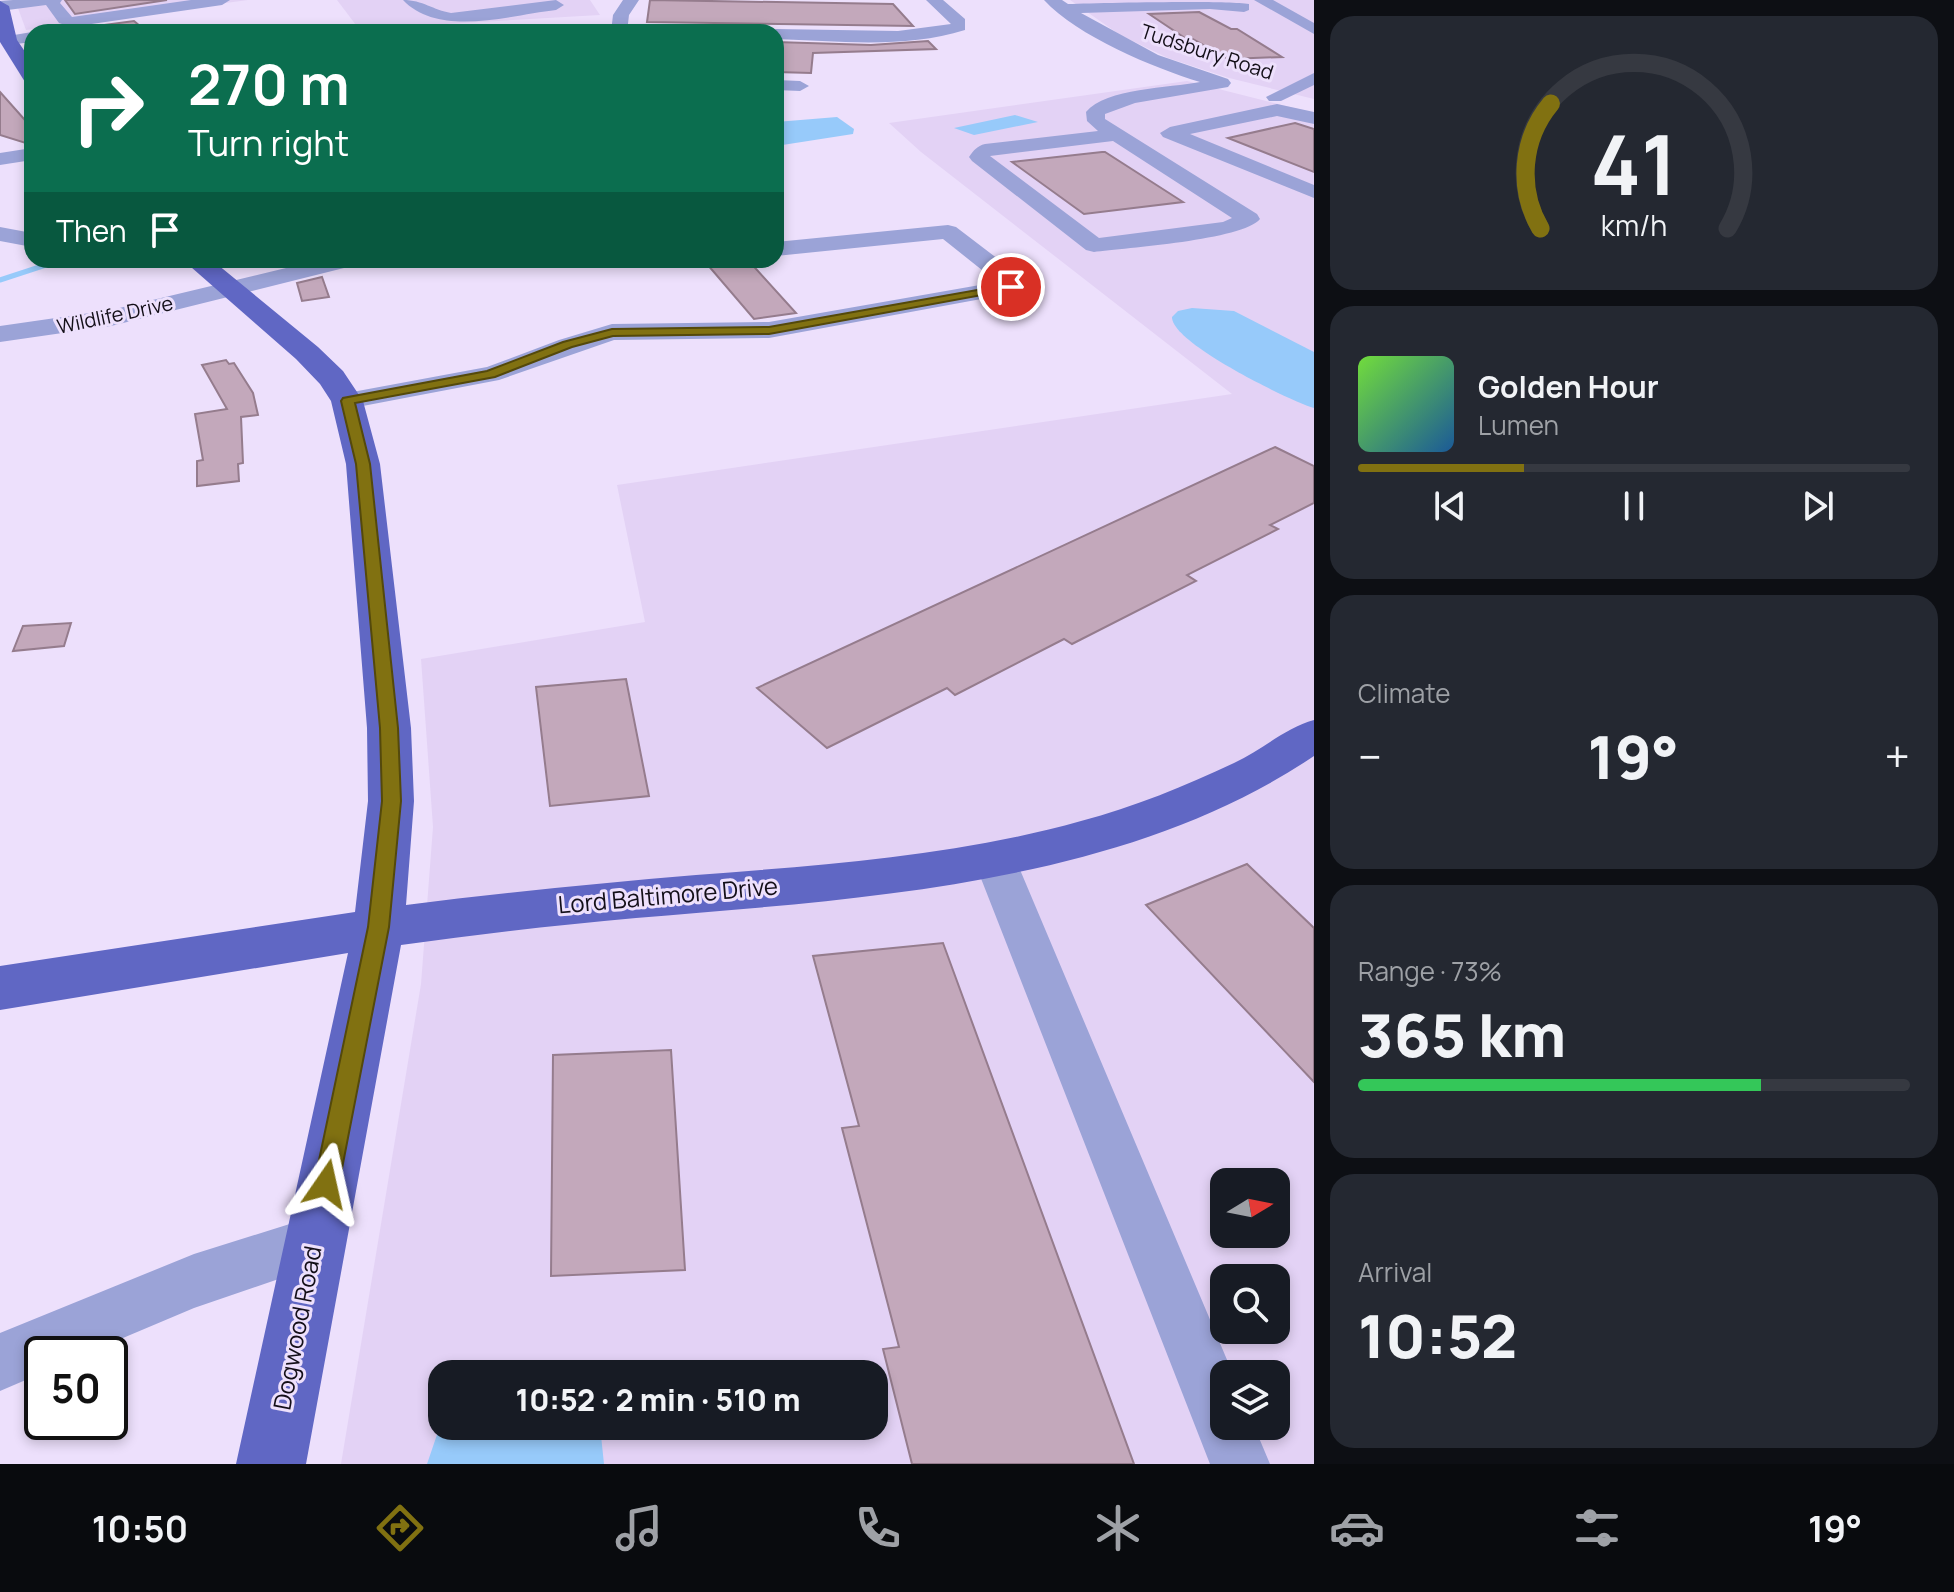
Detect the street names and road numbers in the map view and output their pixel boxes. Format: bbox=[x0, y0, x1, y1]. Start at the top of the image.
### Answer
street label: Tudsbury Road bbox=[1137, 17, 1277, 86]
street label: Wildlife Drive bbox=[54, 289, 175, 340]
street label: Lord Baltimore Drive bbox=[557, 868, 779, 921]
street label: Dogwood Road bbox=[264, 1243, 329, 1413]

